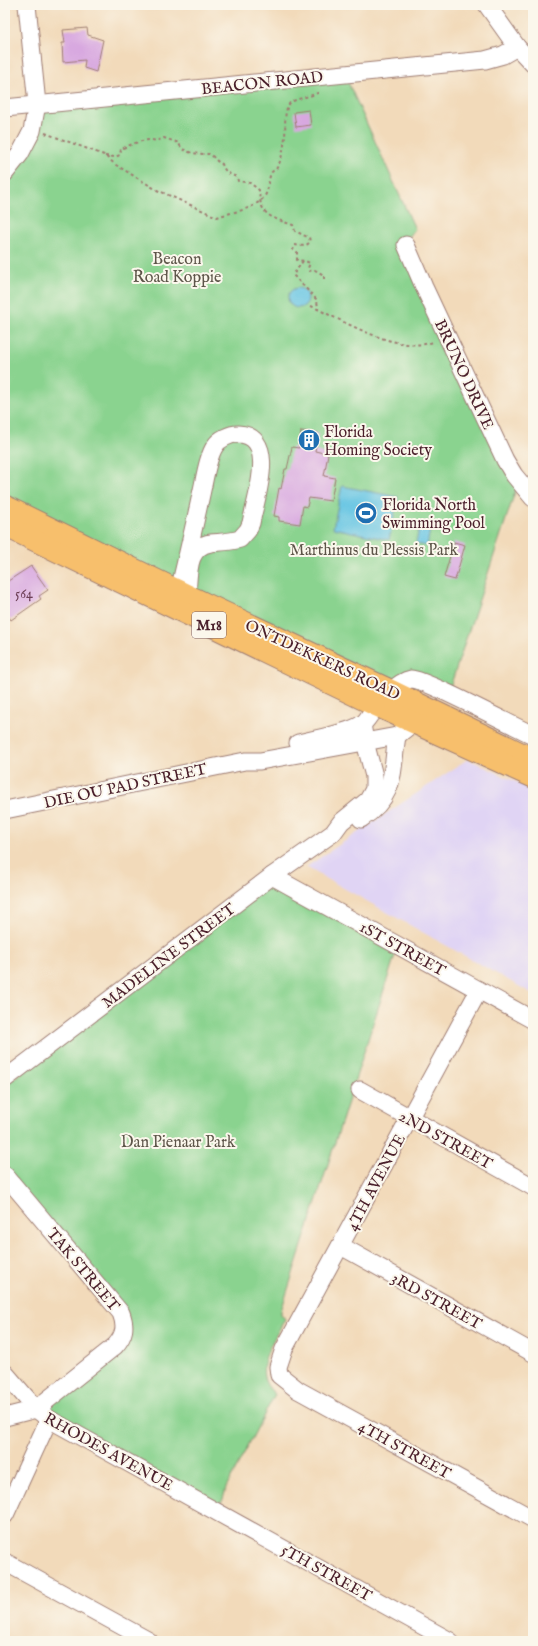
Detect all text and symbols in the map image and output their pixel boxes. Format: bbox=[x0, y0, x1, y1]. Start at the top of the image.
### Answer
street label: BEACON ROAD bbox=[200, 68, 324, 100]
park label: Beacon Road Koppie bbox=[133, 250, 221, 288]
street label: BRUNO DRIVE bbox=[429, 317, 497, 433]
place label: Florida Homing Society bbox=[324, 423, 432, 461]
building icon: Florida Homing Society bbox=[296, 427, 322, 453]
place label: Florida North Swimming Pool bbox=[382, 496, 486, 534]
sports icon: Florida North Swimming Pool bbox=[353, 500, 379, 526]
park label: Marthinus du Plessis Park bbox=[290, 541, 459, 561]
house number: 564 bbox=[15, 585, 33, 603]
road number: M18 bbox=[192, 612, 226, 638]
street label: ONTDEKKERS ROAD bbox=[241, 616, 403, 706]
street label: DIE OU PAD STREET bbox=[42, 760, 209, 814]
street label: MADELINE STREET bbox=[98, 900, 240, 1013]
street label: 1ST STREET bbox=[356, 918, 449, 982]
street label: 2ND STREET bbox=[395, 1107, 495, 1175]
street label: 4TH AVENUE bbox=[343, 1131, 411, 1235]
park label: Dan Pienaar Park bbox=[121, 1133, 236, 1153]
street label: TAK STREET bbox=[42, 1224, 123, 1316]
street label: 3RD STREET bbox=[387, 1269, 485, 1335]
street label: RHODES AVENUE bbox=[40, 1409, 176, 1496]
street label: 4TH STREET bbox=[354, 1417, 454, 1485]
street label: 5TH STREET bbox=[277, 1541, 375, 1607]

